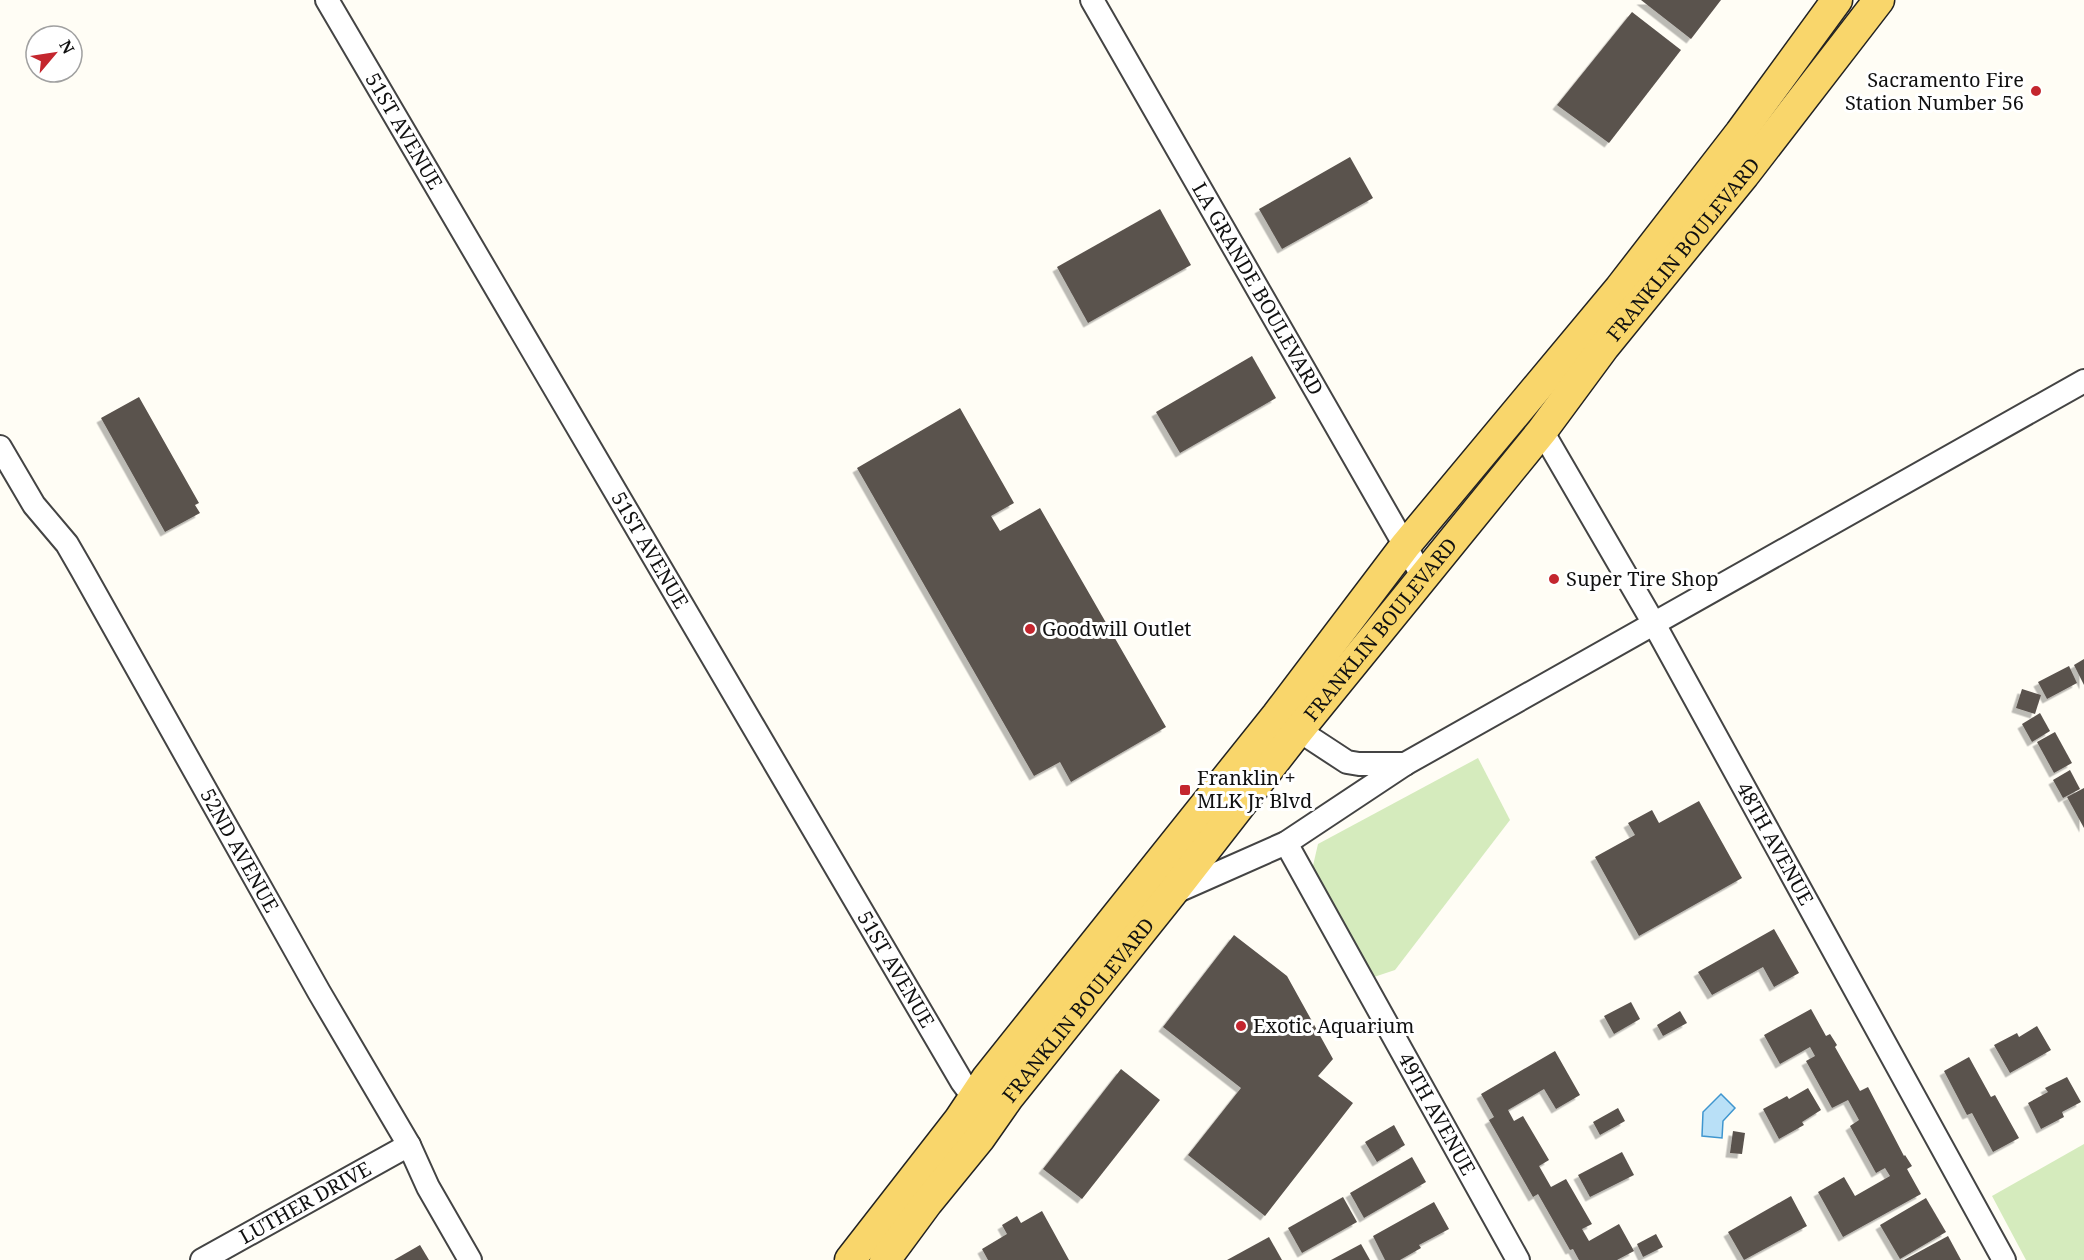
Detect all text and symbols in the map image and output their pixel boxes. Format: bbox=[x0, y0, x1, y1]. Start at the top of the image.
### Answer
north arrow bbox=[24, 24, 84, 84]
text: N bbox=[54, 36, 80, 58]
place label: Sacramento Fire Station Number 56 bbox=[1845, 66, 2024, 116]
street label: 51ST AVENUE bbox=[360, 68, 449, 194]
marker: Sacramento Fire Station Number 56 bbox=[2029, 84, 2043, 98]
street label: FRANKLIN BOULEVARD bbox=[1600, 152, 1766, 347]
street label: LA GRANDE BOULEVARD bbox=[1186, 177, 1330, 400]
street label: 51ST AVENUE bbox=[606, 487, 695, 613]
street label: FRANKLIN BOULEVARD bbox=[1297, 532, 1463, 727]
place label: Super Tire Shop bbox=[1566, 565, 1719, 592]
marker: Super Tire Shop bbox=[1547, 572, 1561, 586]
place label: Goodwill Outlet bbox=[1042, 615, 1191, 642]
marker: Goodwill Outlet bbox=[1023, 622, 1037, 636]
place label: Franklin + MLK Jr Blvd bbox=[1197, 764, 1312, 814]
street label: 48TH AVENUE bbox=[1731, 777, 1820, 910]
street label: 52ND AVENUE bbox=[194, 783, 285, 917]
marker: Franklin + MLK Jr Blvd bbox=[1178, 783, 1192, 797]
street label: 51ST AVENUE bbox=[852, 906, 941, 1032]
street label: FRANKLIN BOULEVARD bbox=[996, 912, 1160, 1108]
place label: Exotic Aquarium bbox=[1253, 1012, 1414, 1039]
marker: Exotic Aquarium bbox=[1234, 1019, 1248, 1033]
street label: 49TH AVENUE bbox=[1392, 1048, 1482, 1180]
street label: LUTHER DRIVE bbox=[234, 1155, 376, 1250]

